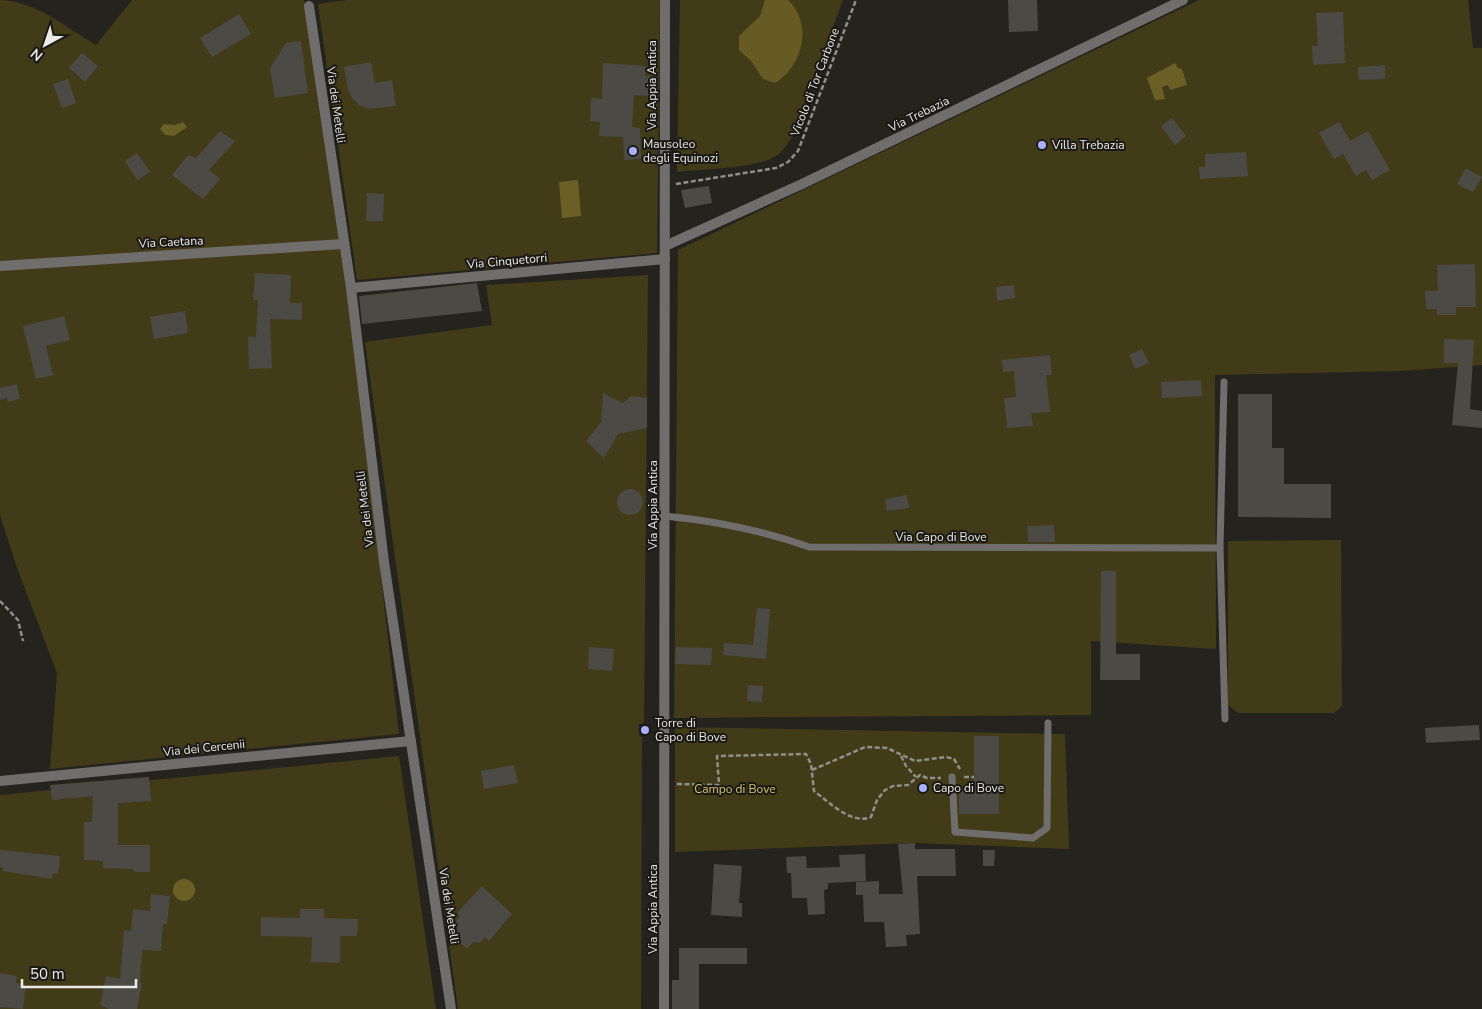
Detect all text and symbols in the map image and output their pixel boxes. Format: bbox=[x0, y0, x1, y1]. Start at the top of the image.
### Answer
north arrow bbox=[20, 20, 70, 70]
street label: Vicolo di Tor Carbone bbox=[787, 25, 843, 140]
street label: Via Appia Antica bbox=[644, 40, 660, 131]
text: N bbox=[27, 44, 47, 65]
street label: Via dei Metelli bbox=[323, 65, 349, 144]
street label: Via Trebazia bbox=[885, 92, 952, 136]
place label: Mausoleo degli Equinozi bbox=[643, 136, 718, 166]
place label: Villa Trebazia bbox=[1051, 137, 1125, 153]
marker: Villa Trebazia bbox=[1036, 139, 1048, 151]
marker: Mausoleo degli Equinozi bbox=[627, 145, 639, 157]
street label: Via Caetana bbox=[137, 232, 204, 252]
street label: Via Cinquetorri bbox=[465, 250, 548, 273]
street label: Via Appia Antica bbox=[645, 460, 661, 551]
street label: Via dei Metelli bbox=[352, 470, 378, 549]
street label: Via Capo di Bove bbox=[894, 529, 987, 545]
place label: Torre di Capo di Bove bbox=[655, 715, 726, 745]
marker: Torre di Capo di Bove bbox=[639, 724, 651, 736]
street label: Via dei Cercenii bbox=[161, 736, 246, 760]
place label: Capo di Bove bbox=[933, 780, 1004, 796]
park label: Campo di Bove bbox=[694, 781, 776, 797]
marker: Capo di Bove bbox=[917, 782, 929, 794]
street label: Via Appia Antica bbox=[645, 864, 661, 955]
street label: Via dei Metelli bbox=[435, 866, 463, 945]
scale bar bbox=[22, 956, 136, 988]
text: 50 m bbox=[30, 964, 65, 984]

